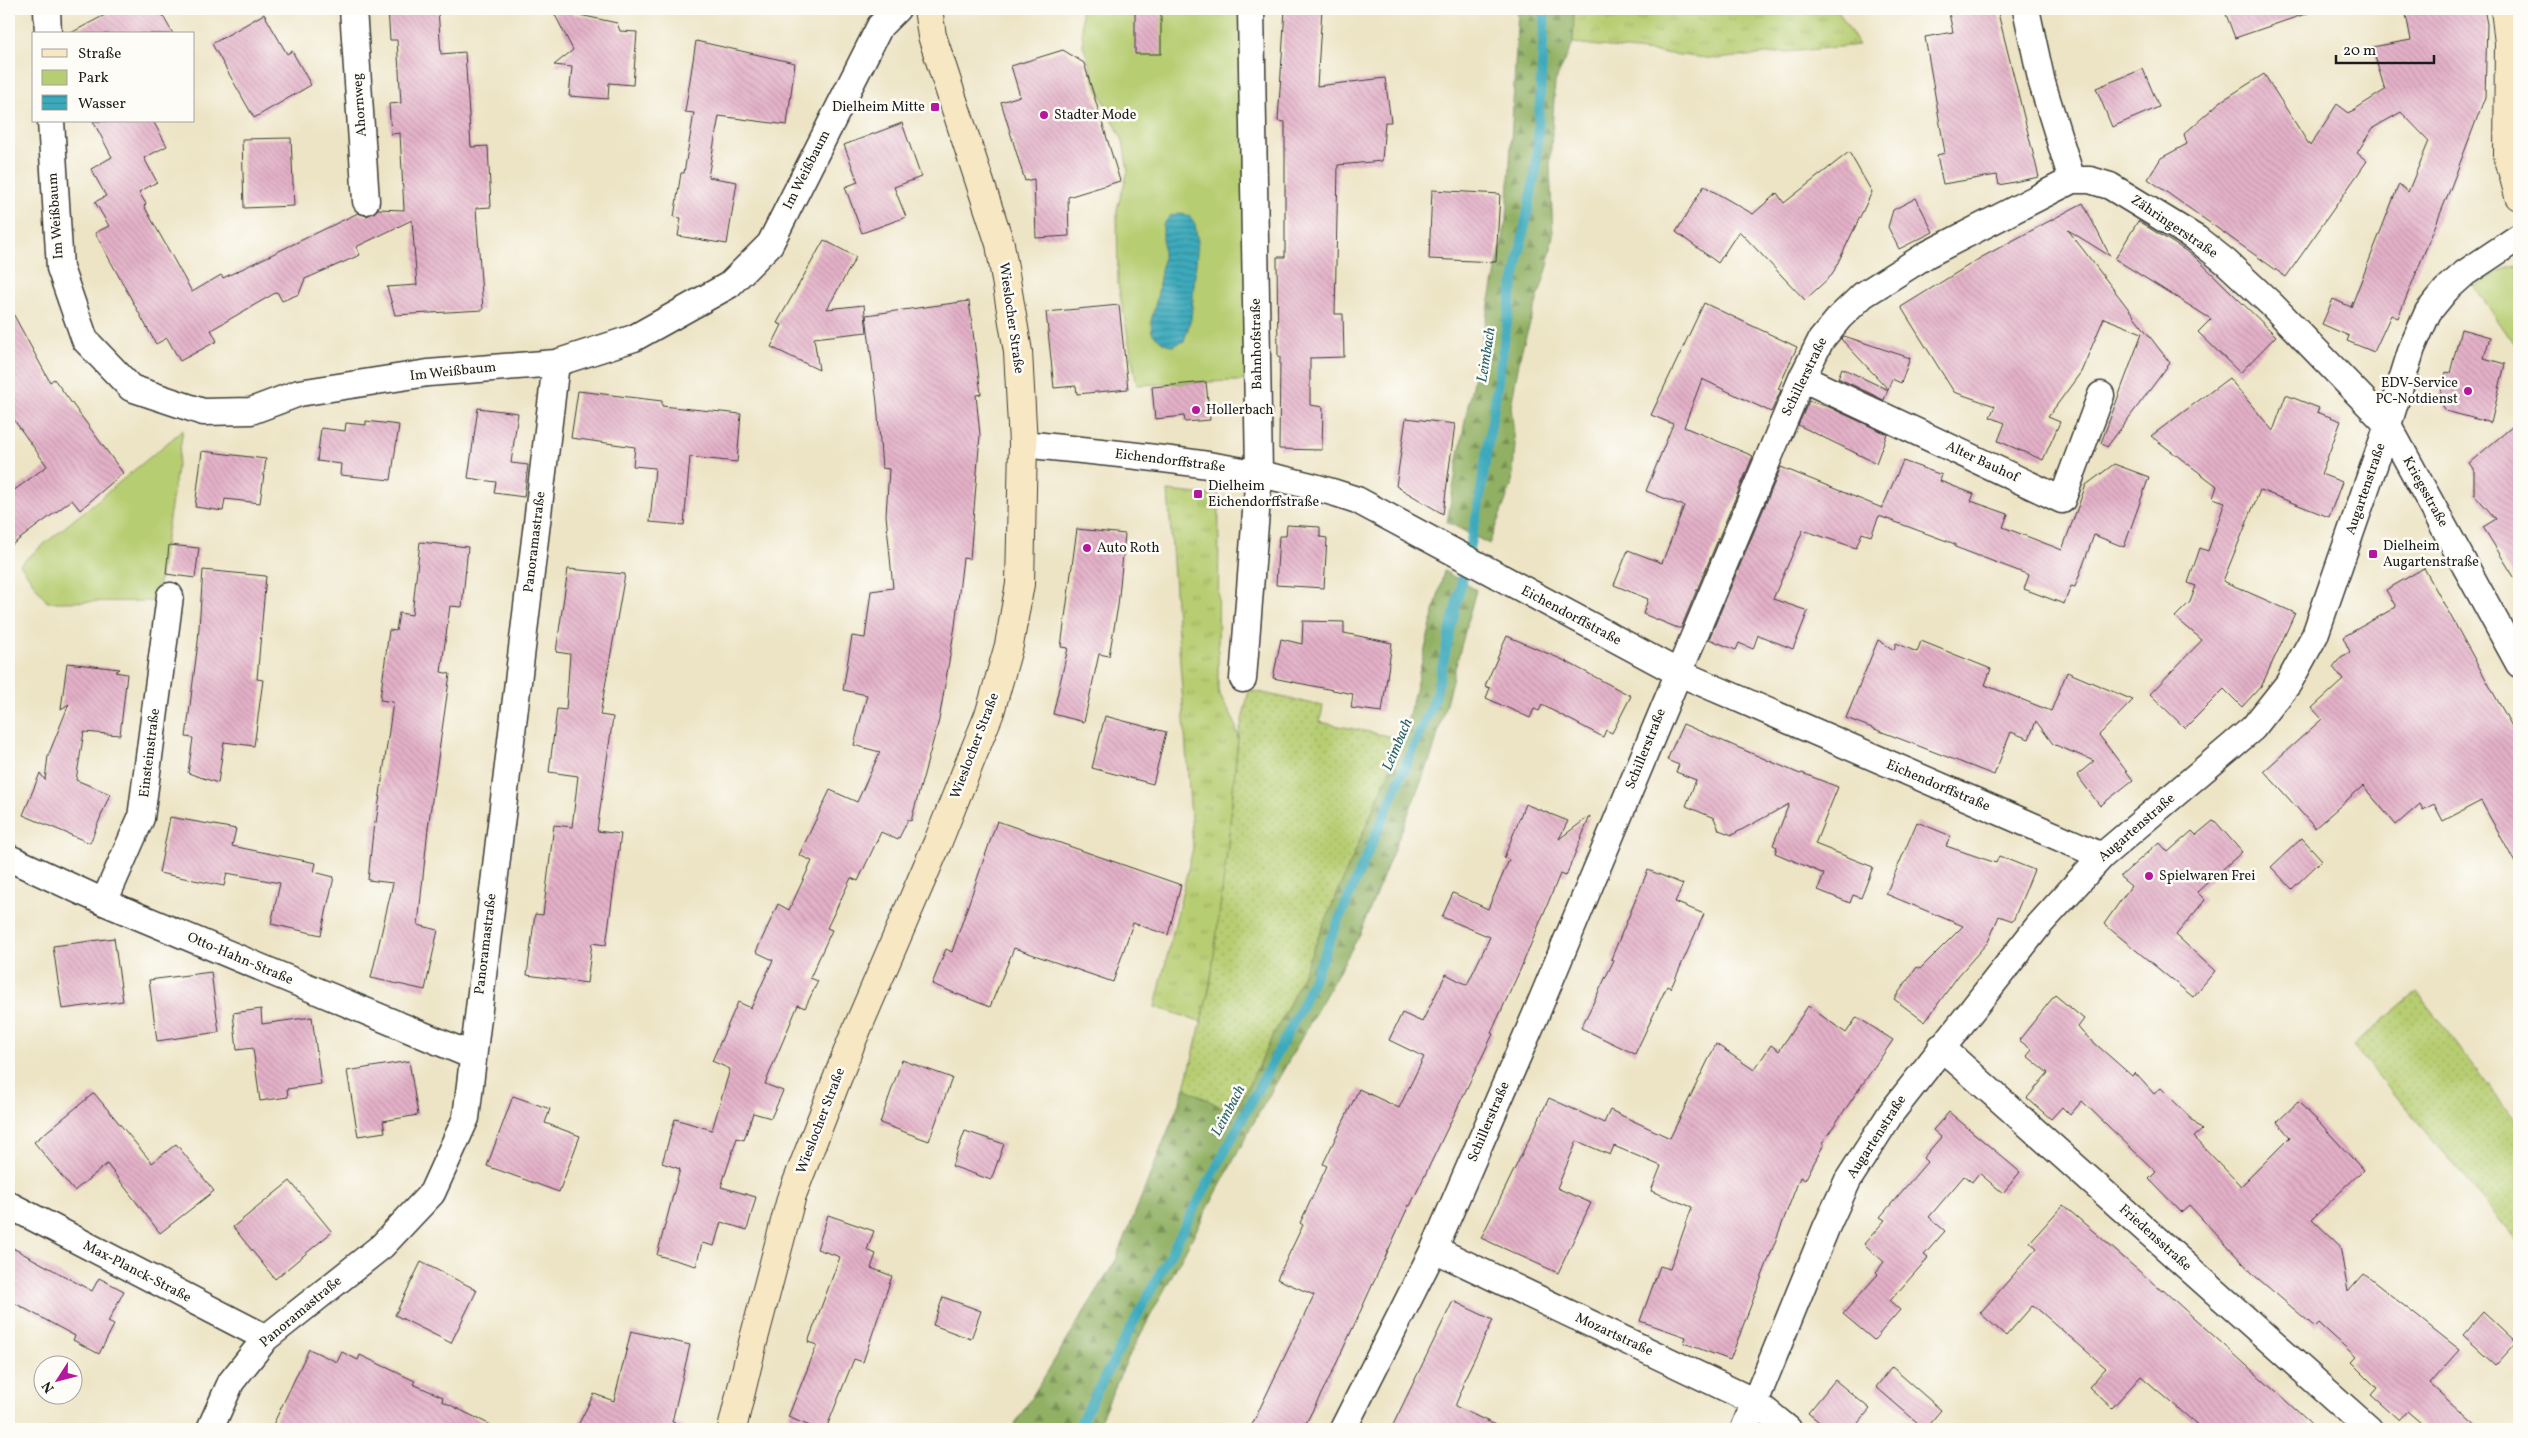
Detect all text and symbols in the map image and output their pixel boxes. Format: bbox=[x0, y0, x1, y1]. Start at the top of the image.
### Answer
legend bbox=[32, 32, 195, 122]
scale bar bbox=[2336, 32, 2433, 64]
text: 20 m bbox=[2343, 41, 2376, 62]
text: Straße bbox=[78, 44, 121, 65]
text: Park bbox=[78, 68, 109, 89]
street label: Ahornweg bbox=[348, 73, 372, 137]
text: Wasser bbox=[78, 94, 126, 115]
place label: Dielheim Mitte bbox=[832, 98, 925, 117]
marker: Dielheim Mitte bbox=[929, 101, 941, 113]
place label: Stadter Mode bbox=[1054, 106, 1137, 125]
marker: Stadter Mode bbox=[1038, 109, 1050, 121]
street label: Im Weißbaum bbox=[779, 127, 835, 213]
street label: Im Weißbaum bbox=[43, 172, 69, 260]
street label: Zähringerstraße bbox=[2127, 191, 2221, 263]
street label: Wieslocher Straße bbox=[994, 261, 1028, 375]
street label: Bahnhofstraße bbox=[1247, 298, 1267, 390]
water label: Leimbach bbox=[1472, 326, 1502, 384]
street label: Schillerstraße bbox=[1778, 334, 1833, 420]
street label: Im Weißbaum bbox=[409, 358, 497, 386]
place label: EDV-Service PC-Notdienst bbox=[2375, 374, 2458, 409]
marker: EDV-Service PC-Notdienst bbox=[2462, 385, 2474, 397]
place label: Hollerbach bbox=[1206, 401, 1274, 420]
marker: Hollerbach bbox=[1190, 404, 1202, 416]
street label: Alter Bauhof bbox=[1943, 437, 2023, 488]
street label: Augartenstraße bbox=[2341, 440, 2391, 537]
street label: Eichendorffstraße bbox=[1114, 445, 1227, 477]
street label: Kriegsstraße bbox=[2398, 453, 2452, 531]
place label: Dielheim Eichendorffstraße bbox=[1208, 477, 1320, 512]
marker: Dielheim Eichendorffstraße bbox=[1192, 488, 1204, 500]
street label: Panoramastraße bbox=[519, 490, 551, 594]
place label: Dielheim Augartenstraße bbox=[2383, 537, 2479, 572]
place label: Auto Roth bbox=[1097, 539, 1160, 558]
marker: Auto Roth bbox=[1081, 542, 1093, 554]
marker: Dielheim Augartenstraße bbox=[2367, 548, 2379, 560]
street label: Eichendorffstraße bbox=[1517, 582, 1625, 651]
street label: Wieslocher Straße bbox=[946, 690, 1004, 802]
street label: Schillerstraße bbox=[1621, 705, 1671, 792]
street label: Einsteinstraße bbox=[135, 707, 165, 799]
water label: Leimbach bbox=[1378, 715, 1418, 775]
street label: Eichendorffstraße bbox=[1883, 756, 1993, 817]
street label: Augartenstraße bbox=[2095, 789, 2180, 867]
place label: Spielwaren Frei bbox=[2159, 867, 2255, 886]
marker: Spielwaren Frei bbox=[2143, 870, 2155, 882]
street label: Panoramastraße bbox=[470, 892, 502, 996]
street label: Otto-Hahn-Straße bbox=[184, 928, 296, 990]
street label: Wieslocher Straße bbox=[792, 1065, 850, 1177]
street label: Schillerstraße bbox=[1463, 1078, 1515, 1165]
water label: Leimbach bbox=[1207, 1082, 1251, 1140]
street label: Augartenstraße bbox=[1843, 1091, 1911, 1182]
street label: Friedensstraße bbox=[2115, 1200, 2196, 1276]
street label: Max-Planck-Straße bbox=[80, 1236, 195, 1308]
street label: Panoramastraße bbox=[256, 1272, 346, 1352]
street label: Mozartstraße bbox=[1572, 1309, 1656, 1361]
north arrow bbox=[32, 1356, 82, 1406]
text: N bbox=[38, 1377, 59, 1396]

